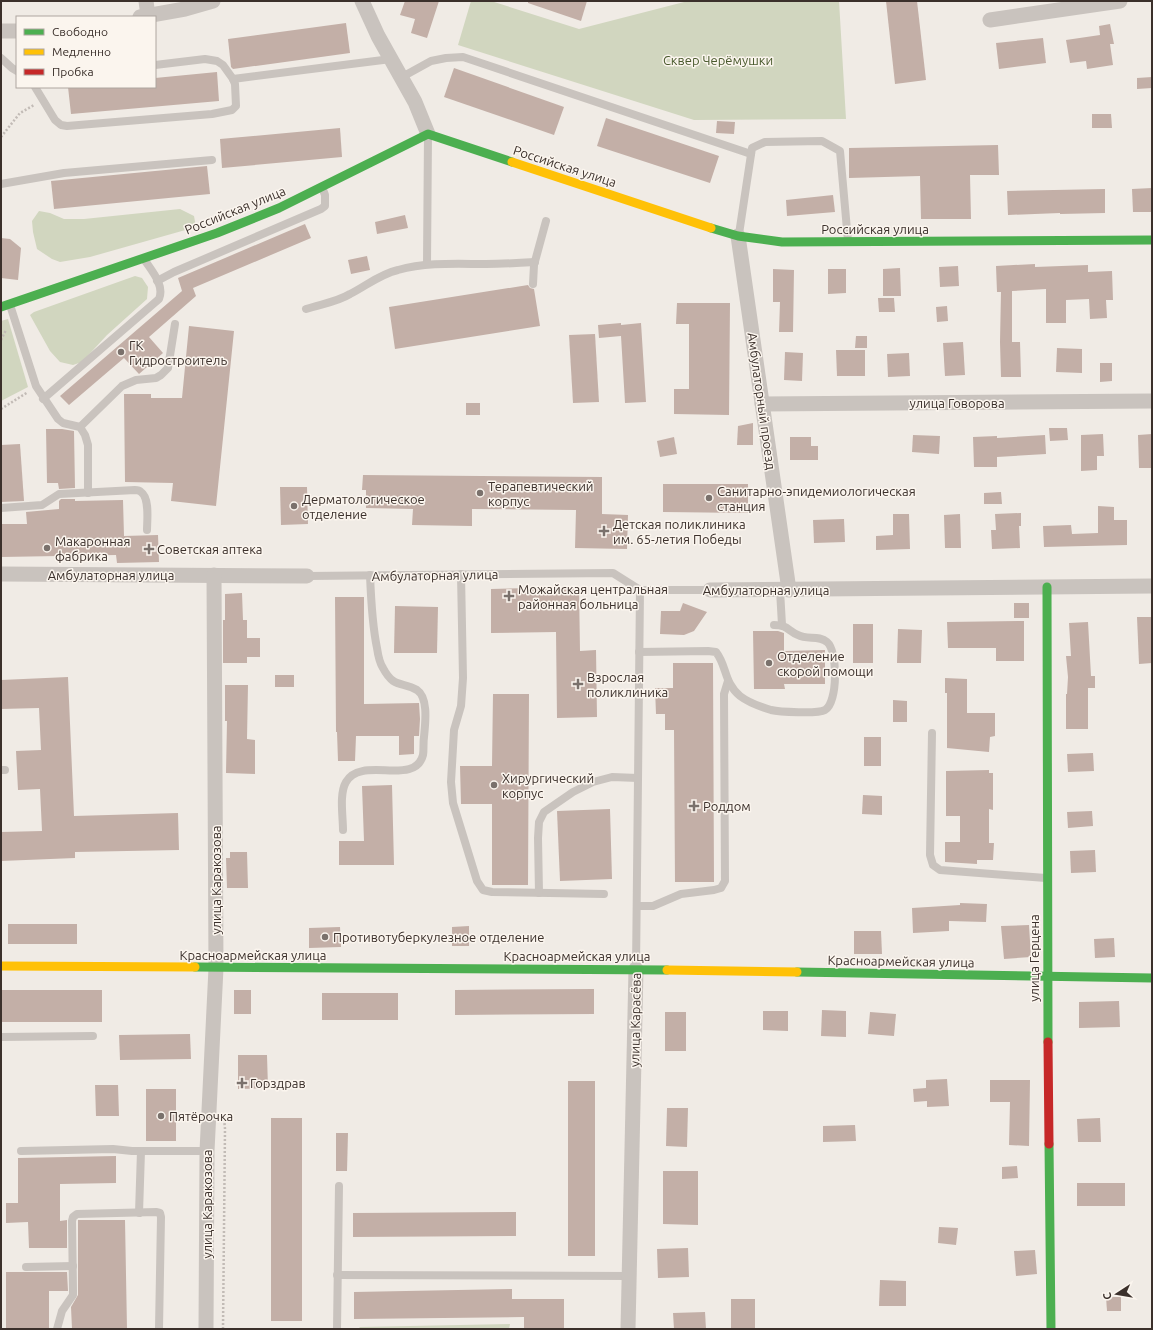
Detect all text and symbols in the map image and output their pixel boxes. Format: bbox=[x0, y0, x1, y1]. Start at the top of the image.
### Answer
legend bbox=[16, 16, 156, 88]
text: Свободно bbox=[52, 25, 108, 38]
text: Медленно bbox=[52, 45, 111, 58]
park label: Сквер Черёмушки bbox=[663, 53, 773, 67]
text: Пробка bbox=[52, 65, 94, 78]
street label: Российская улица bbox=[512, 143, 618, 189]
street label: Российская улица bbox=[182, 183, 288, 237]
street label: Российская улица bbox=[821, 222, 929, 236]
street label: Амбулаторный проезд bbox=[745, 331, 779, 471]
place label: ГК Гидростроитель bbox=[129, 338, 227, 367]
marker: ГК Гидростроитель bbox=[116, 347, 126, 357]
street label: улица Говорова bbox=[909, 396, 1005, 410]
place label: Терапевтический корпус bbox=[488, 479, 594, 508]
place label: Санитарно-эпидемиологическая станция bbox=[717, 484, 916, 513]
marker: Терапевтический корпус bbox=[475, 488, 485, 498]
place label: Дерматологическое отделение bbox=[302, 492, 425, 521]
marker: Санитарно-эпидемиологическая станция bbox=[704, 493, 714, 503]
marker: Дерматологическое отделение bbox=[289, 501, 299, 511]
place label: Детская поликлиника им. 65-летия Победы bbox=[613, 517, 746, 546]
marker: Детская поликлиника им. 65-летия Победы bbox=[598, 525, 610, 537]
place label: Макаронная фабрика bbox=[55, 534, 130, 563]
place label: Советская аптека bbox=[157, 542, 263, 556]
marker: Макаронная фабрика bbox=[42, 543, 52, 553]
marker: Советская аптека bbox=[144, 544, 154, 554]
street label: Амбулаторная улица bbox=[372, 567, 498, 583]
street label: Амбулаторная улица bbox=[48, 568, 174, 582]
place label: Можайская центральная районная больница bbox=[518, 582, 668, 611]
street label: Амбулаторная улица bbox=[703, 583, 829, 597]
marker: Можайская центральная районная больница bbox=[503, 590, 515, 602]
place label: Отделение скорой помощи bbox=[777, 649, 873, 678]
marker: Отделение скорой помощи bbox=[764, 658, 774, 668]
place label: Взрослая поликлиника bbox=[587, 670, 668, 699]
marker: Взрослая поликлиника bbox=[572, 678, 584, 690]
place label: Хирургический корпус bbox=[502, 771, 594, 800]
marker: Хирургический корпус bbox=[489, 780, 499, 790]
place label: Роддом bbox=[703, 799, 751, 813]
marker: Роддом bbox=[688, 800, 700, 812]
street label: улица Каракозова bbox=[209, 825, 223, 935]
street label: улица Герцена bbox=[1027, 914, 1041, 1002]
place label: Противотуберкулезное отделение bbox=[333, 930, 544, 944]
marker: Противотуберкулезное отделение bbox=[320, 932, 330, 942]
street label: Красноармейская улица bbox=[179, 948, 327, 962]
street label: Красноармейская улица bbox=[503, 949, 651, 963]
street label: Красноармейская улица bbox=[827, 953, 975, 969]
street label: улица Карасёва bbox=[627, 973, 643, 1067]
place label: Горздрав bbox=[250, 1076, 306, 1090]
marker: Горздрав bbox=[237, 1078, 247, 1088]
place label: Пятёрочка bbox=[169, 1109, 233, 1123]
marker: Пятёрочка bbox=[156, 1111, 166, 1121]
street label: улица Каракозова bbox=[200, 1149, 214, 1259]
north arrow bbox=[1097, 1274, 1137, 1314]
text: С bbox=[1101, 1291, 1114, 1301]

